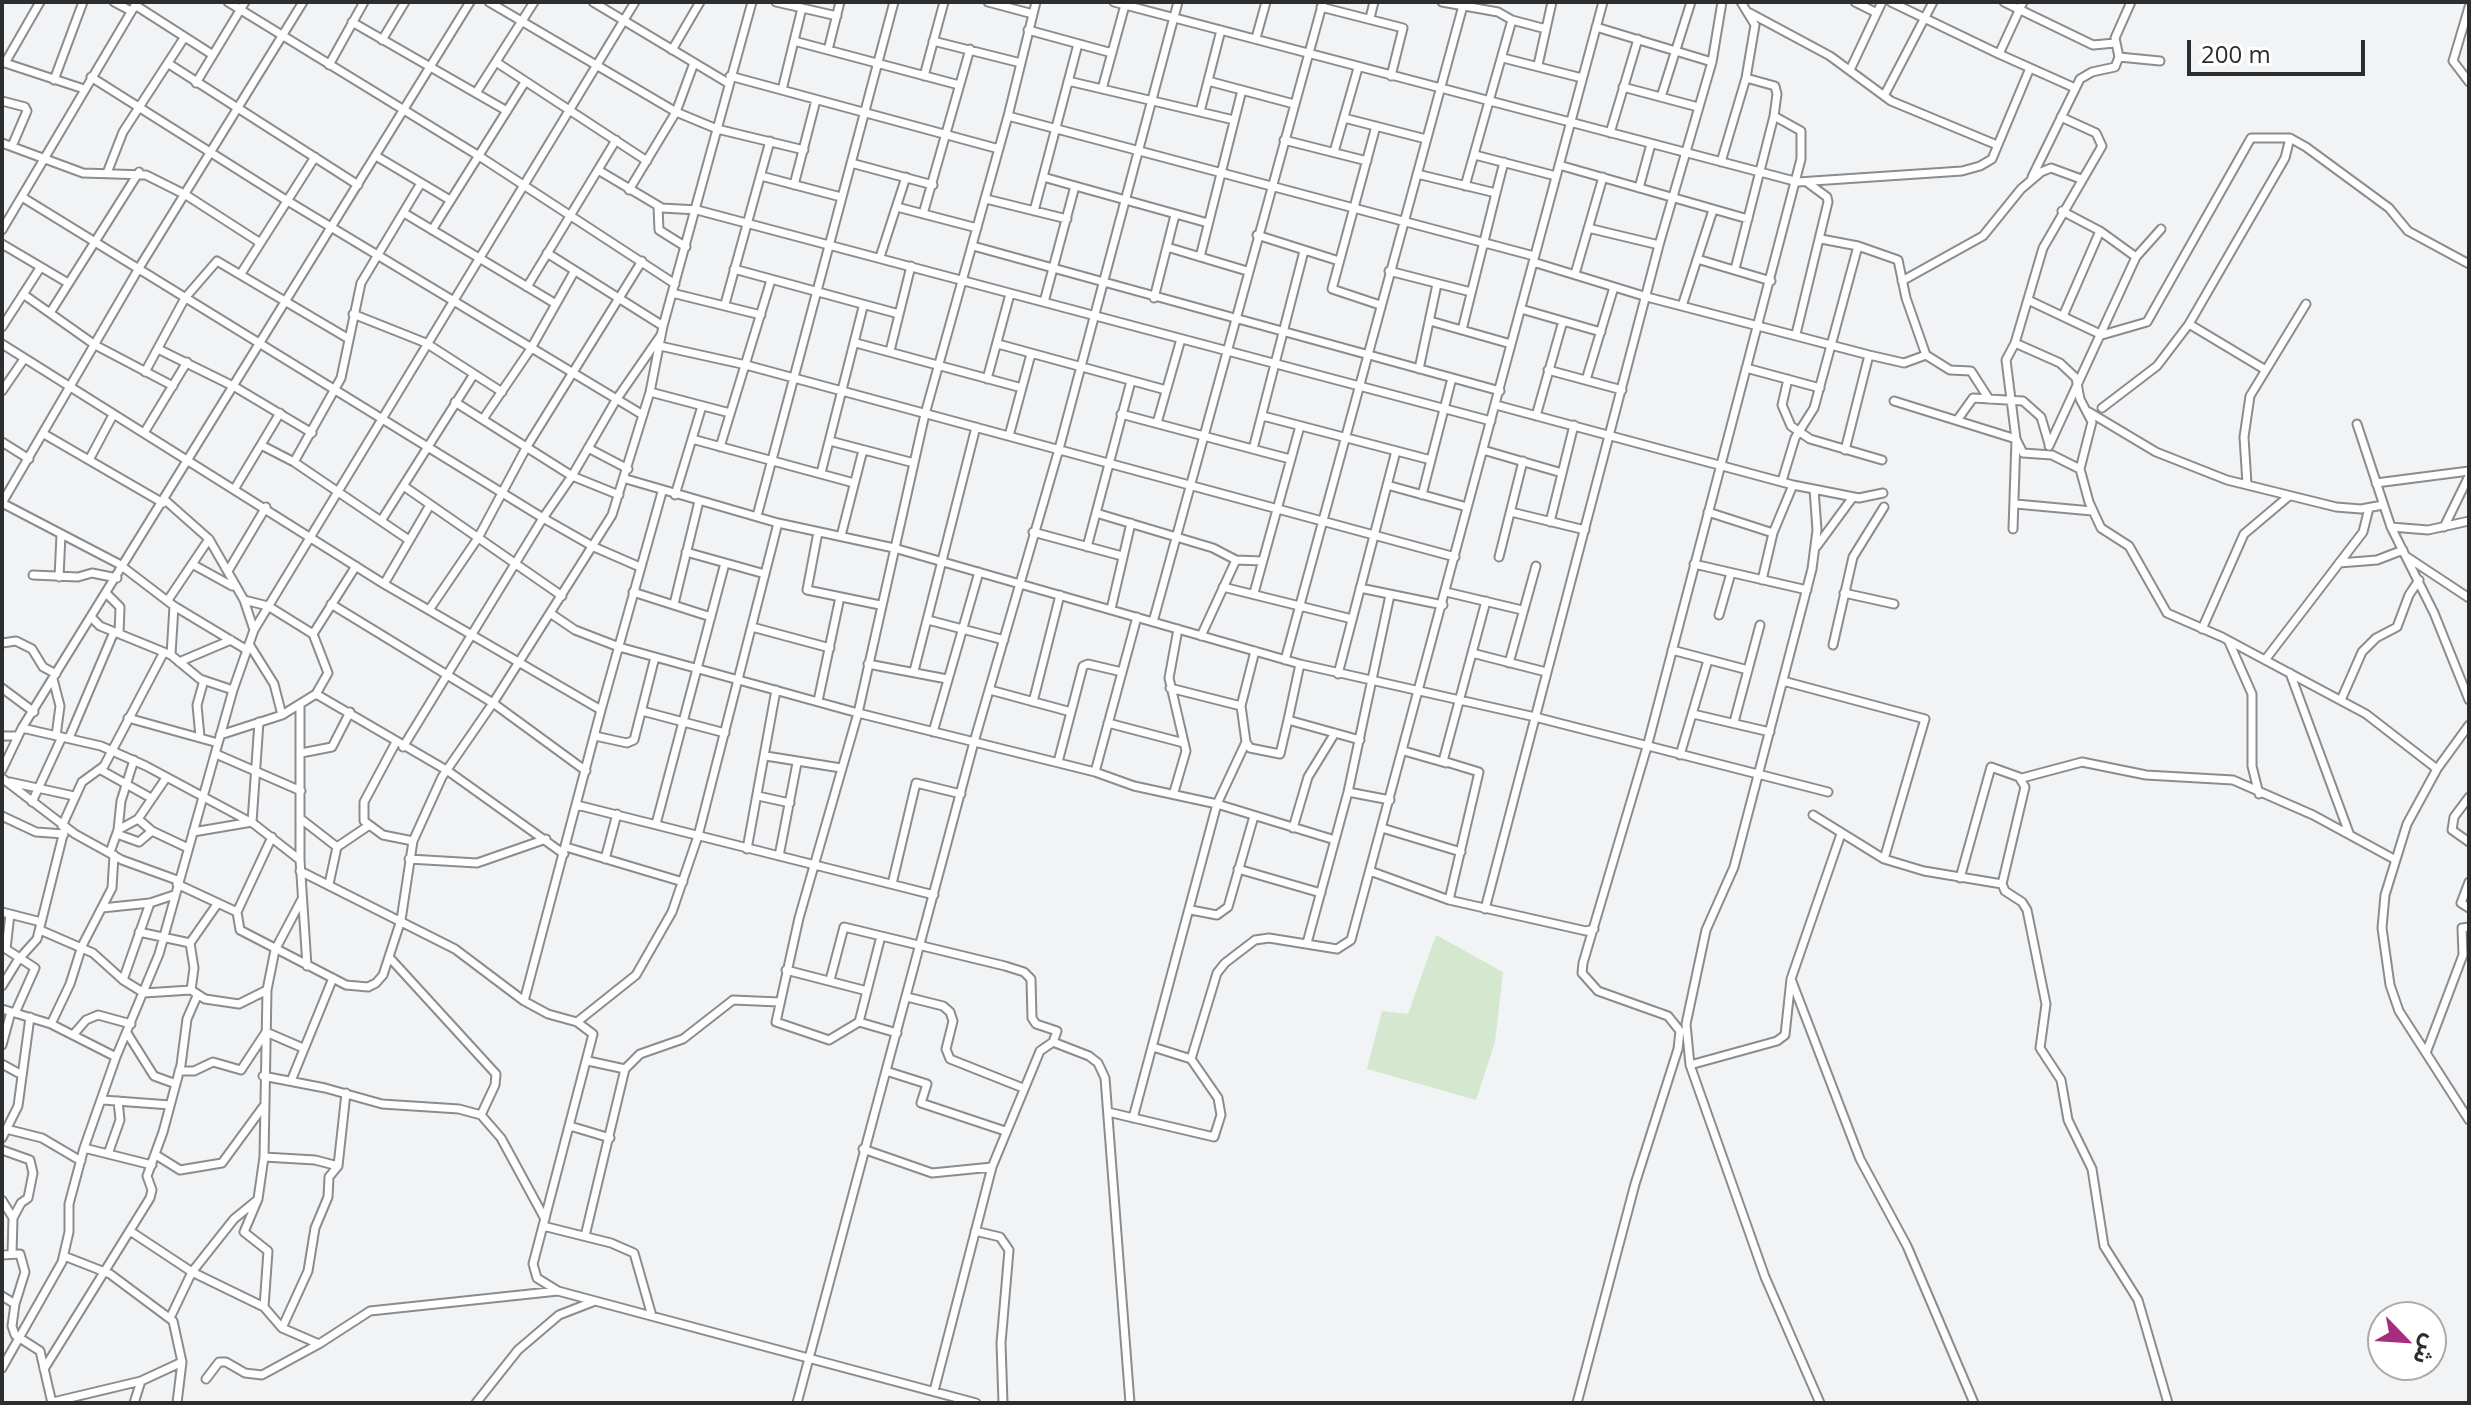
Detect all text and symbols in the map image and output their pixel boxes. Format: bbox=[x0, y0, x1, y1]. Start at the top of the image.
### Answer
scale bar bbox=[2191, 24, 2369, 74]
text: 200 m bbox=[2201, 37, 2271, 70]
north arrow bbox=[2367, 1301, 2447, 1381]
text: ش bbox=[2407, 1330, 2447, 1370]

